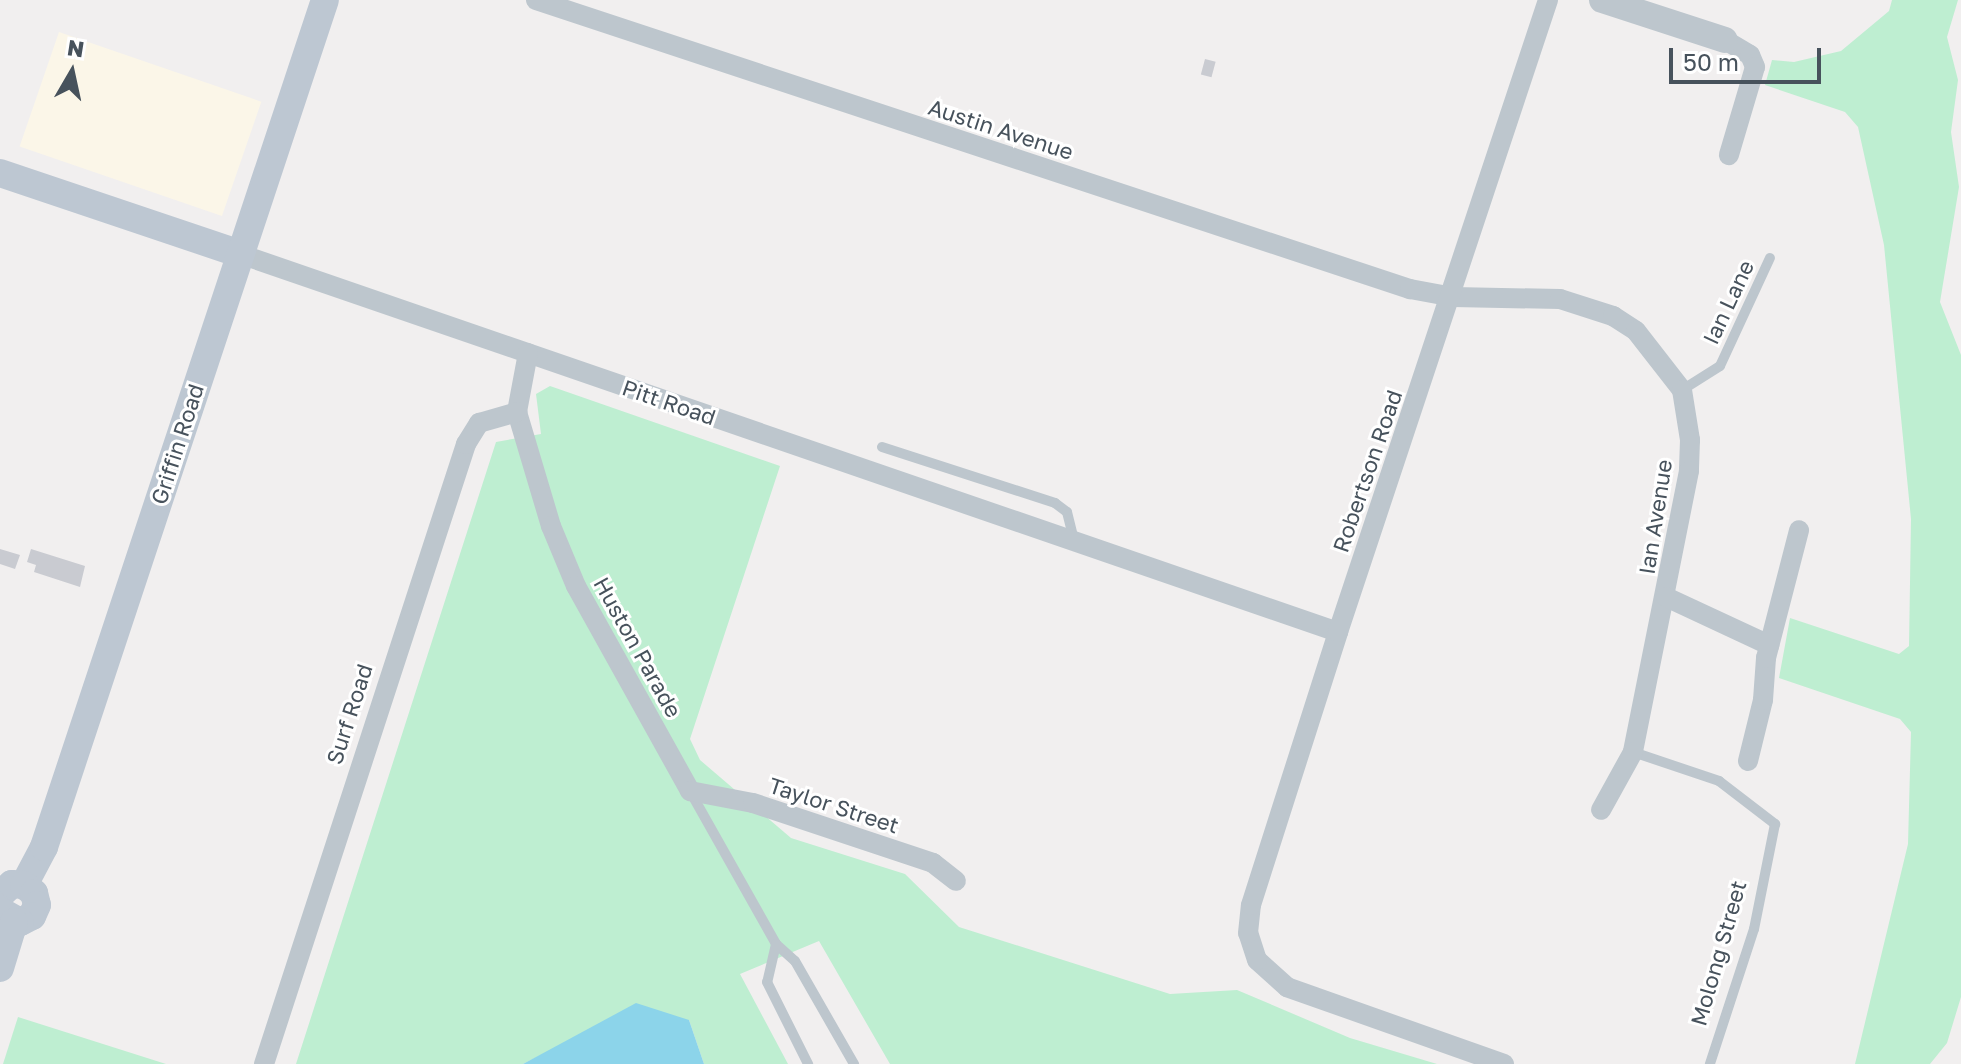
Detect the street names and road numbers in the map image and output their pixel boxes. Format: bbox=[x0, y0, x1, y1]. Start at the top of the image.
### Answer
street label: Austin Avenue bbox=[925, 93, 1077, 165]
street label: Ian Lane bbox=[1697, 256, 1759, 348]
street label: Pitt Road bbox=[619, 374, 719, 430]
street label: Griffin Road bbox=[145, 380, 209, 508]
street label: Robertson Road bbox=[1327, 386, 1407, 556]
street label: Ian Avenue bbox=[1633, 458, 1677, 576]
street label: Huston Parade bbox=[589, 572, 687, 722]
street label: Surf Road bbox=[320, 661, 378, 767]
street label: Taylor Street bbox=[766, 772, 902, 838]
street label: Molong Street bbox=[1685, 877, 1751, 1029]

